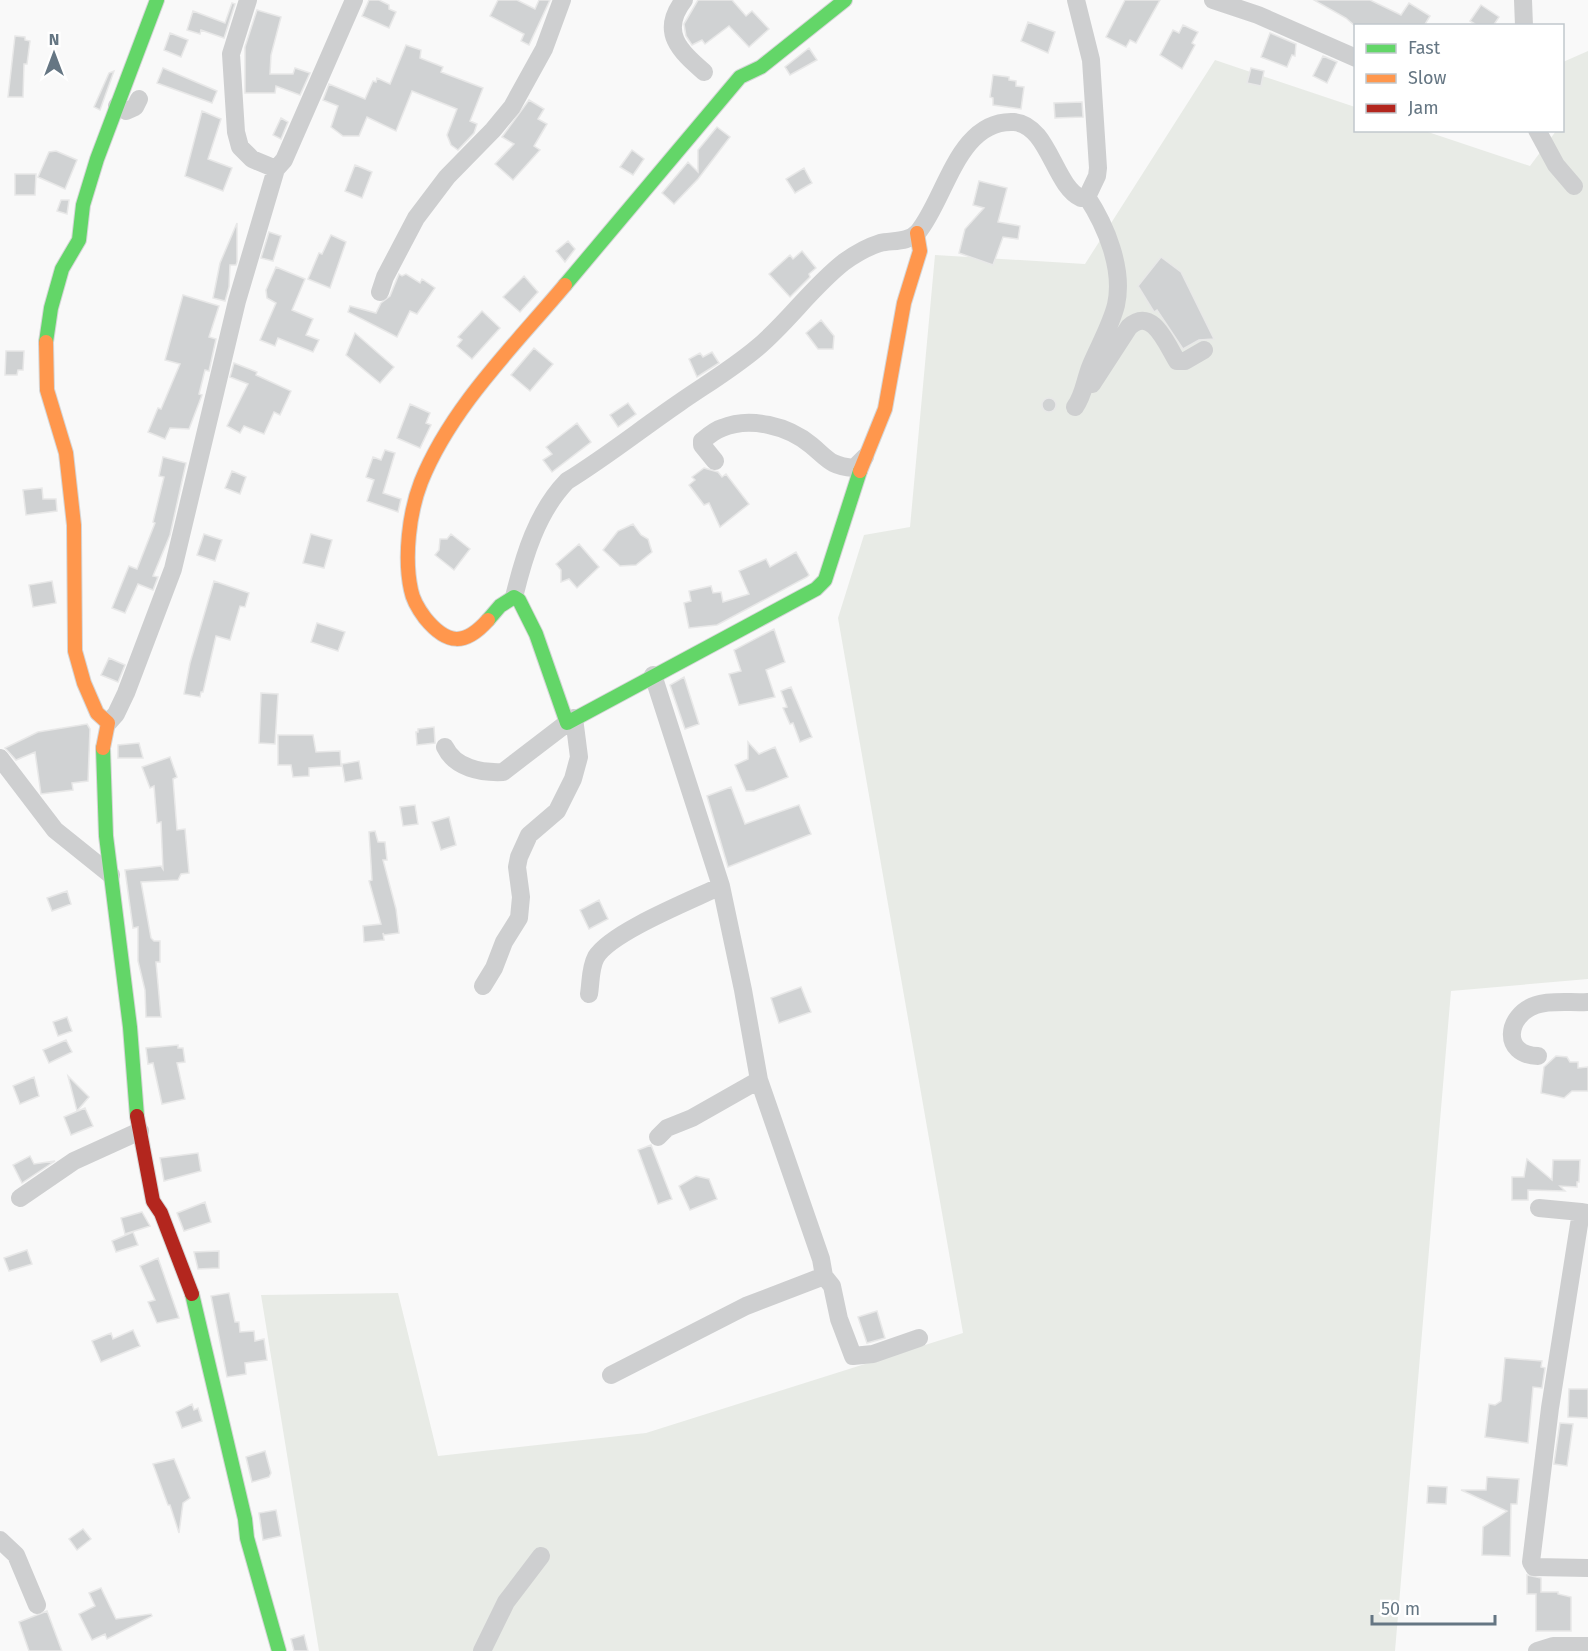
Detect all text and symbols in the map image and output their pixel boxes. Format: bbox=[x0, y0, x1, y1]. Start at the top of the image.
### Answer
north arrow bbox=[24, 24, 84, 84]
legend bbox=[1354, 24, 1564, 132]
text: N bbox=[49, 30, 59, 49]
text: Fast bbox=[1408, 37, 1441, 59]
text: Slow bbox=[1408, 67, 1447, 89]
text: Jam bbox=[1408, 97, 1439, 119]
scale bar bbox=[1372, 1588, 1495, 1626]
text: 50 m bbox=[1381, 1598, 1420, 1620]

